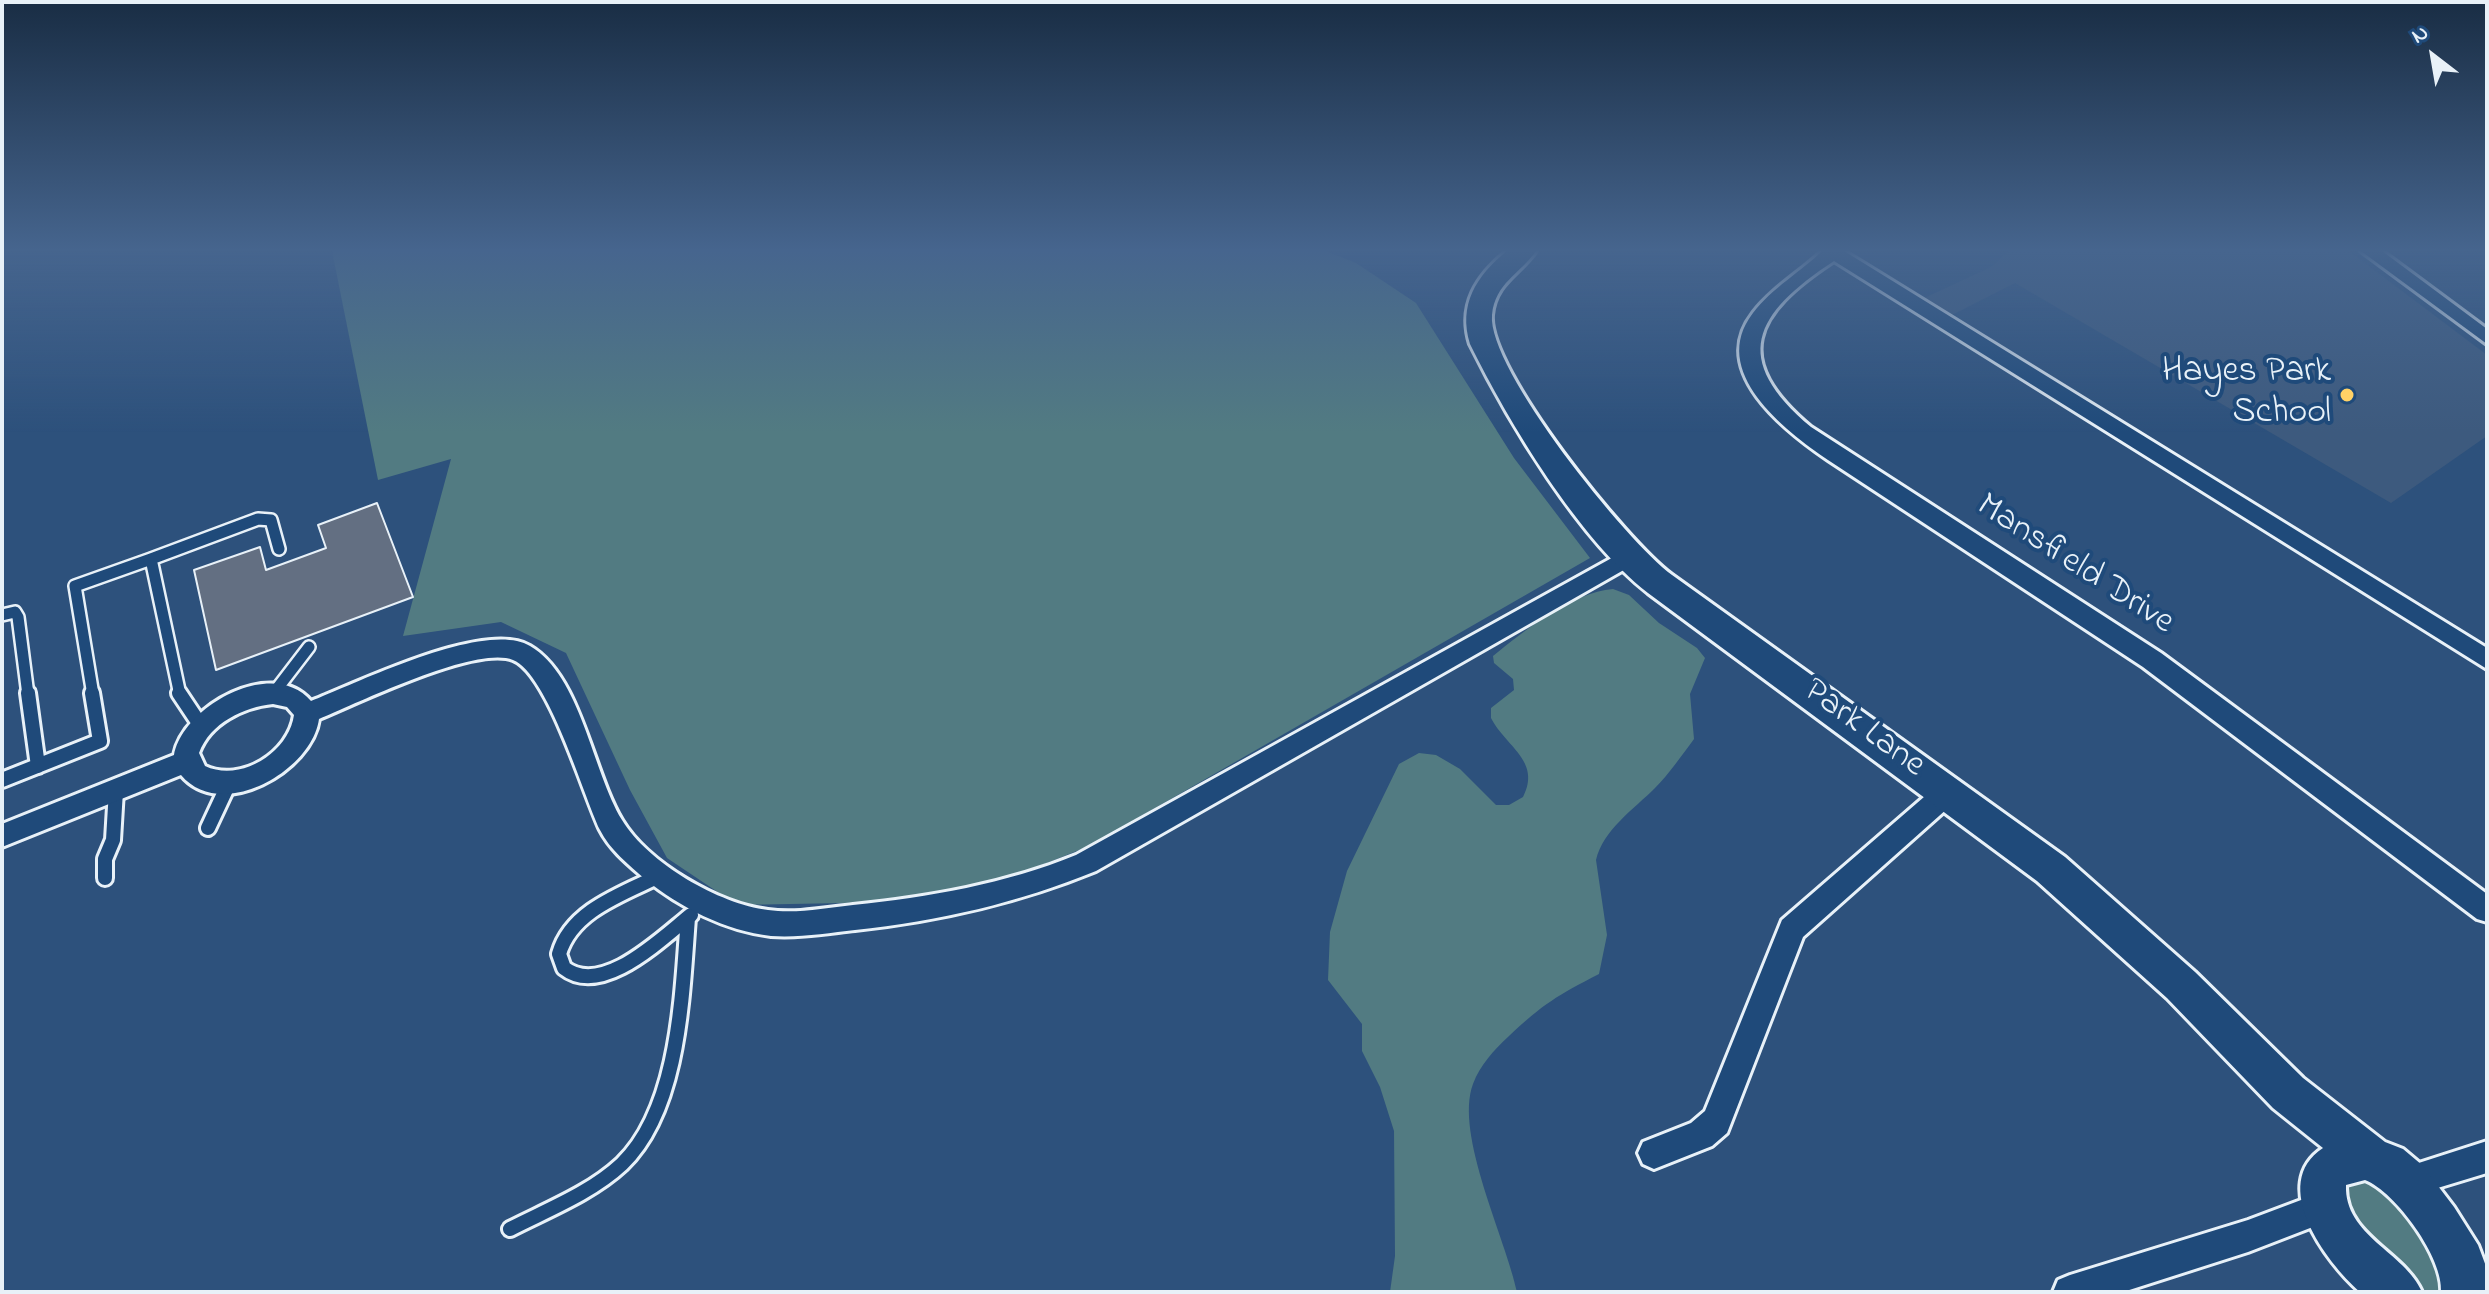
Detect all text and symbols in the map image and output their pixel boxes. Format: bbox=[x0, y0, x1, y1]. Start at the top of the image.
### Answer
north arrow bbox=[2393, 16, 2473, 96]
text: N bbox=[2406, 18, 2435, 53]
place label: Hayes Park School bbox=[2162, 352, 2331, 437]
marker: Hayes Park School bbox=[2338, 386, 2356, 404]
street label: Mansfield Drive bbox=[1967, 486, 2181, 646]
street label: Park Lane bbox=[1793, 671, 1933, 789]

